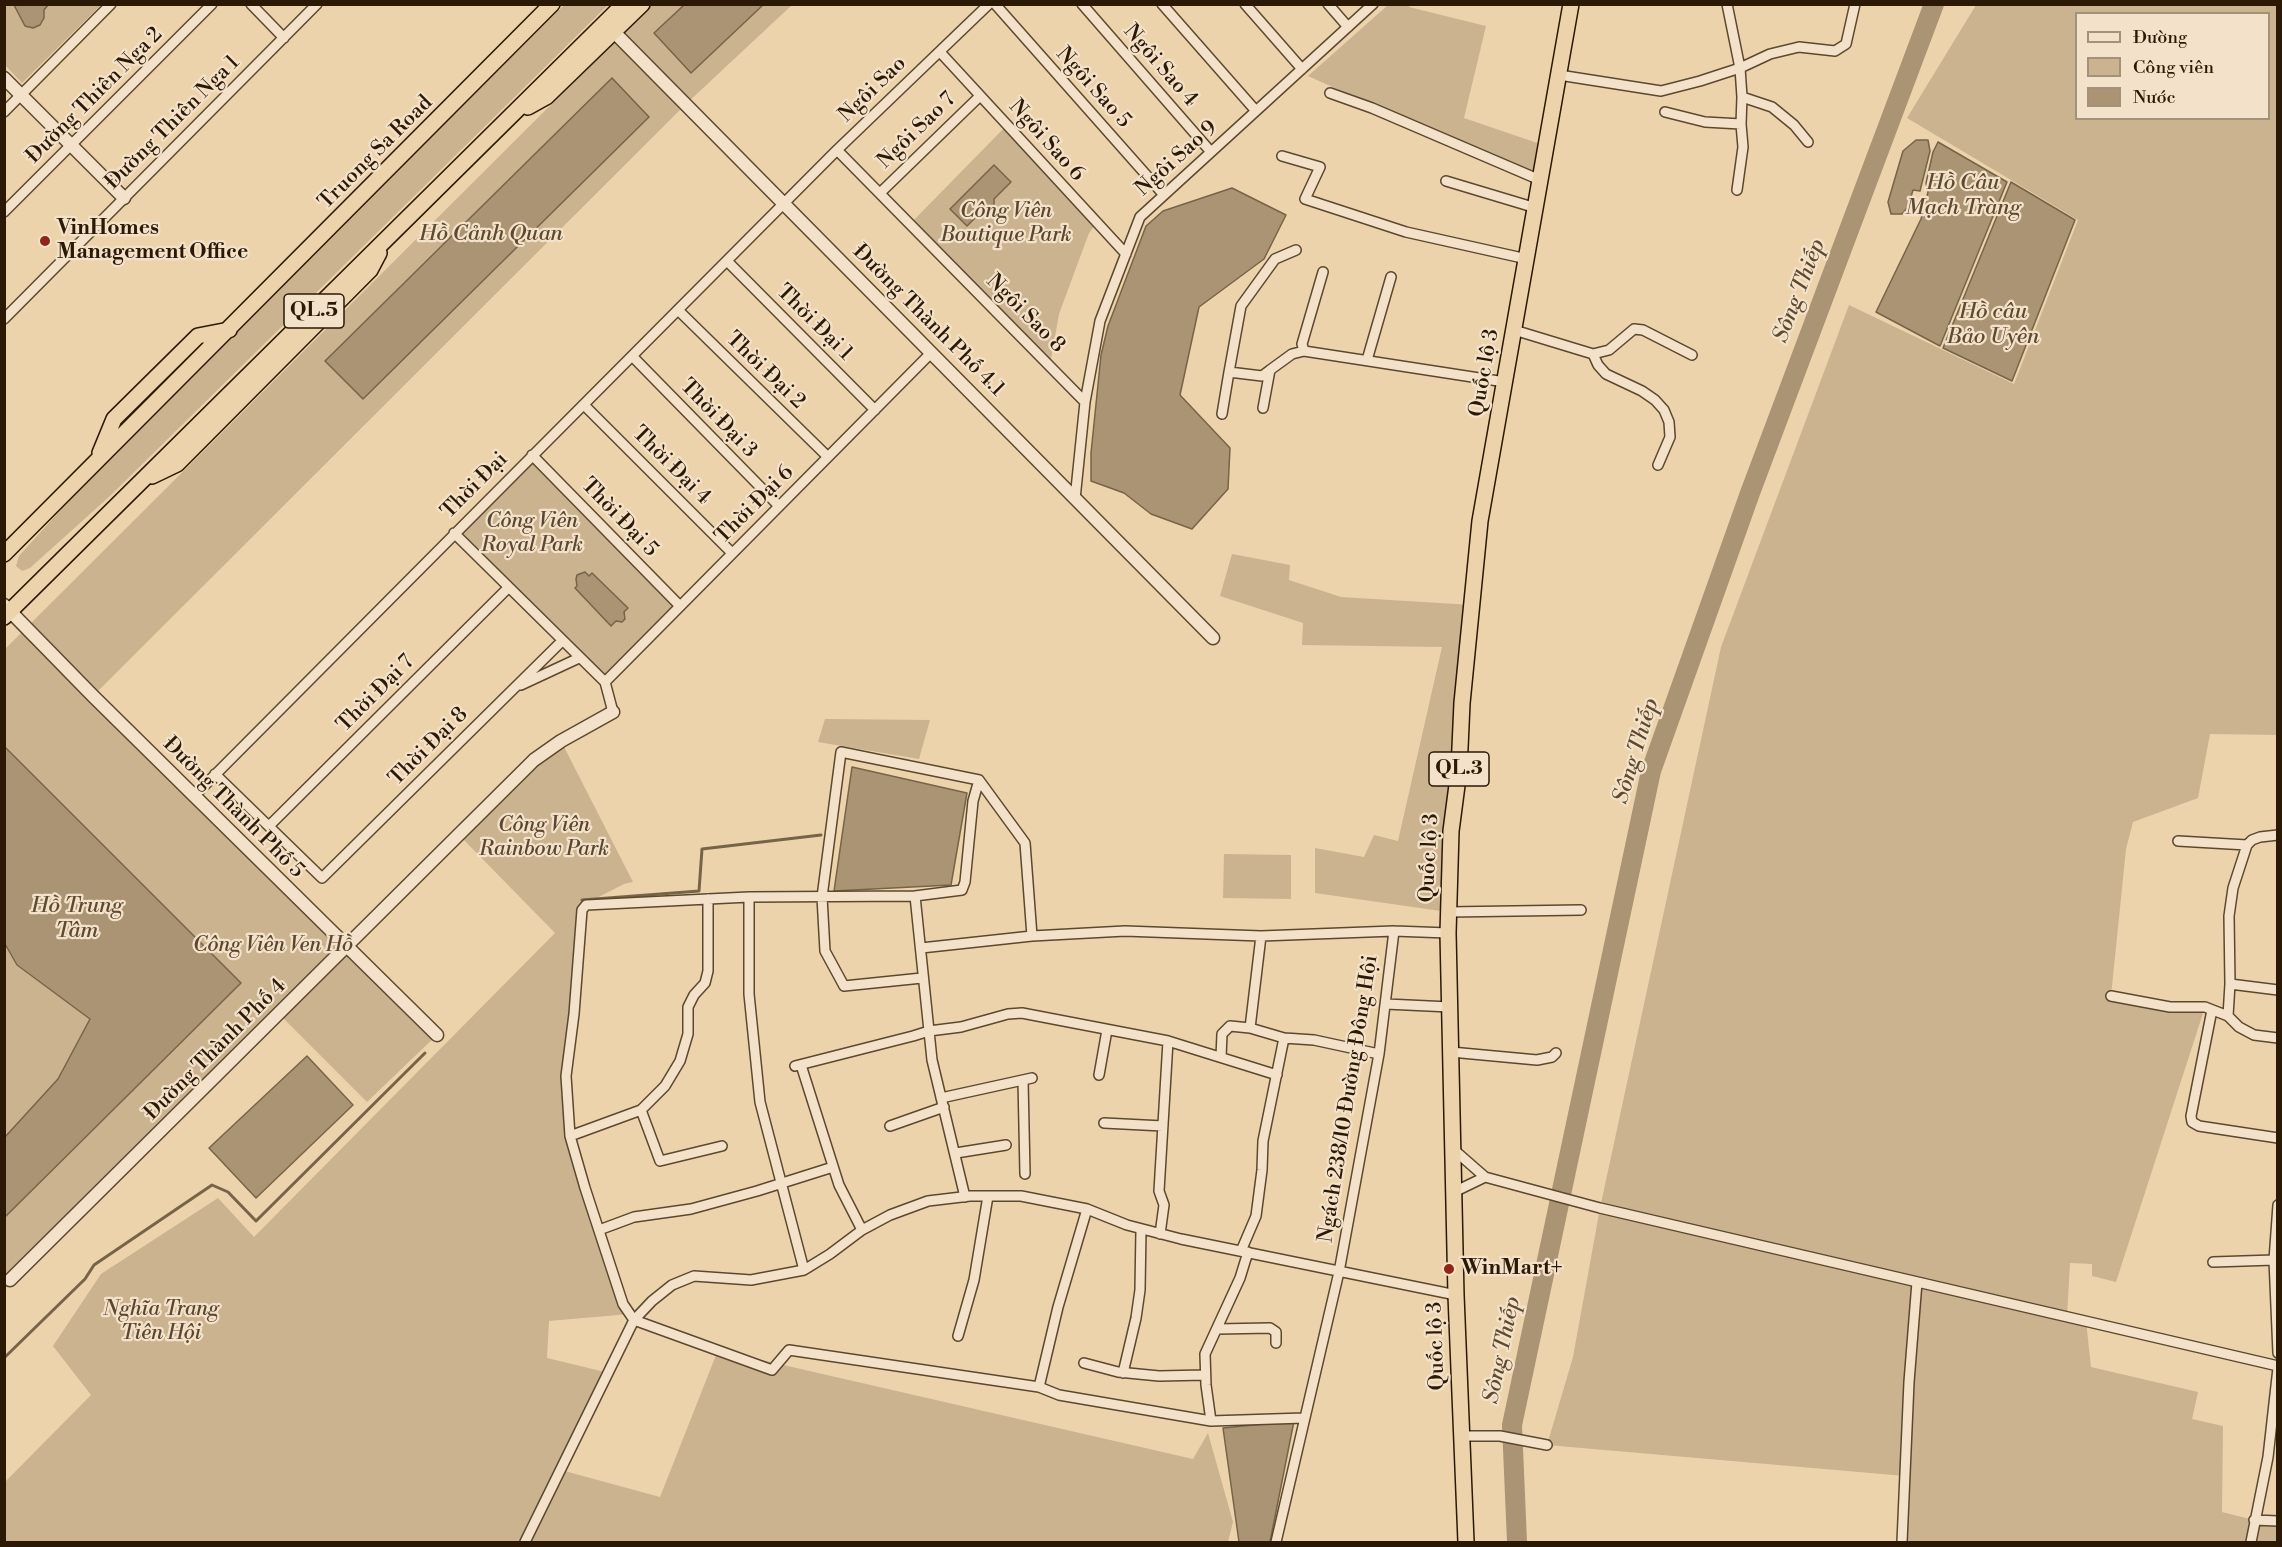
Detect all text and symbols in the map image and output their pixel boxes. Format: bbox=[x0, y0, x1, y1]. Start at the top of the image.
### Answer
legend bbox=[2075, 12, 2270, 120]
street label: Ngôi Sao 4 bbox=[1117, 20, 1203, 112]
street label: Đường Thiên Nga 2 bbox=[22, 23, 168, 169]
text: Đường bbox=[2133, 26, 2187, 49]
street label: Ngôi Sao 5 bbox=[1050, 42, 1136, 134]
street label: Đường Thiên Nga 1 bbox=[101, 51, 245, 195]
street label: Ngôi Sao bbox=[834, 52, 912, 128]
text: Công viên bbox=[2133, 56, 2214, 79]
text: Nước bbox=[2133, 86, 2176, 109]
street label: Ngôi Sao 7 bbox=[873, 88, 961, 174]
street label: Truong Sa Road bbox=[314, 91, 438, 215]
street label: Ngôi Sao 6 bbox=[1003, 95, 1089, 187]
street label: Ngôi Sao 9 bbox=[1131, 116, 1223, 202]
water label: Hồ Câu Mạch Tràng bbox=[1905, 171, 2021, 222]
park label: Công Viên Boutique Park bbox=[941, 199, 1071, 249]
place label: VinHomes Management Office bbox=[57, 216, 248, 266]
water label: Hồ Cảnh Quan bbox=[419, 222, 563, 248]
marker: VinHomes Management Office bbox=[38, 234, 52, 248]
water label: Sông Thiếp bbox=[1768, 235, 1832, 347]
street label: Đường Thành Phố 4.1 bbox=[847, 240, 1009, 402]
street label: Ngôi Sao 8 bbox=[980, 269, 1070, 359]
street label: Thời Đại 1 bbox=[771, 280, 857, 366]
road number: QL.5 bbox=[284, 294, 344, 328]
water label: Hồ câu Bảo Uyên bbox=[1947, 300, 2039, 352]
street label: Thời Đại 2 bbox=[720, 327, 810, 415]
street label: Quốc lộ 3 bbox=[1465, 327, 1505, 419]
street label: Thời Đại 3 bbox=[674, 374, 762, 464]
street label: Thời Đại 4 bbox=[627, 422, 715, 510]
street label: Thời Đại bbox=[436, 447, 514, 525]
street label: Thời Đại 6 bbox=[710, 460, 800, 550]
street label: Thời Đại 5 bbox=[575, 473, 663, 563]
park label: Công Viên Royal Park bbox=[481, 509, 583, 559]
street label: Thời Đại 7 bbox=[332, 650, 420, 738]
water label: Sông Thiếp bbox=[1608, 695, 1666, 807]
street label: Thời Đại 8 bbox=[384, 702, 474, 792]
street label: Đường Thành Phố 5 bbox=[157, 732, 309, 884]
road number: QL.3 bbox=[1429, 752, 1489, 786]
park label: Công Viên Rainbow Park bbox=[479, 813, 609, 863]
street label: Quốc lộ 3 bbox=[1415, 813, 1445, 903]
water label: Hồ Trung Tâm bbox=[31, 894, 123, 945]
park label: Công Viên Ven Hồ bbox=[193, 933, 353, 959]
street label: Ngách 238/10 Đường Đông Hội bbox=[1314, 953, 1384, 1245]
street label: Đường Thành Phố 4 bbox=[140, 974, 292, 1126]
place label: WinMart+ bbox=[1461, 1256, 1563, 1282]
marker: WinMart+ bbox=[1442, 1262, 1456, 1276]
water label: Sông Thiếp bbox=[1479, 1294, 1527, 1406]
park label: Nghĩa Trang Tiên Hội bbox=[103, 1297, 219, 1347]
street label: Quốc lộ 3 bbox=[1423, 1301, 1451, 1391]

